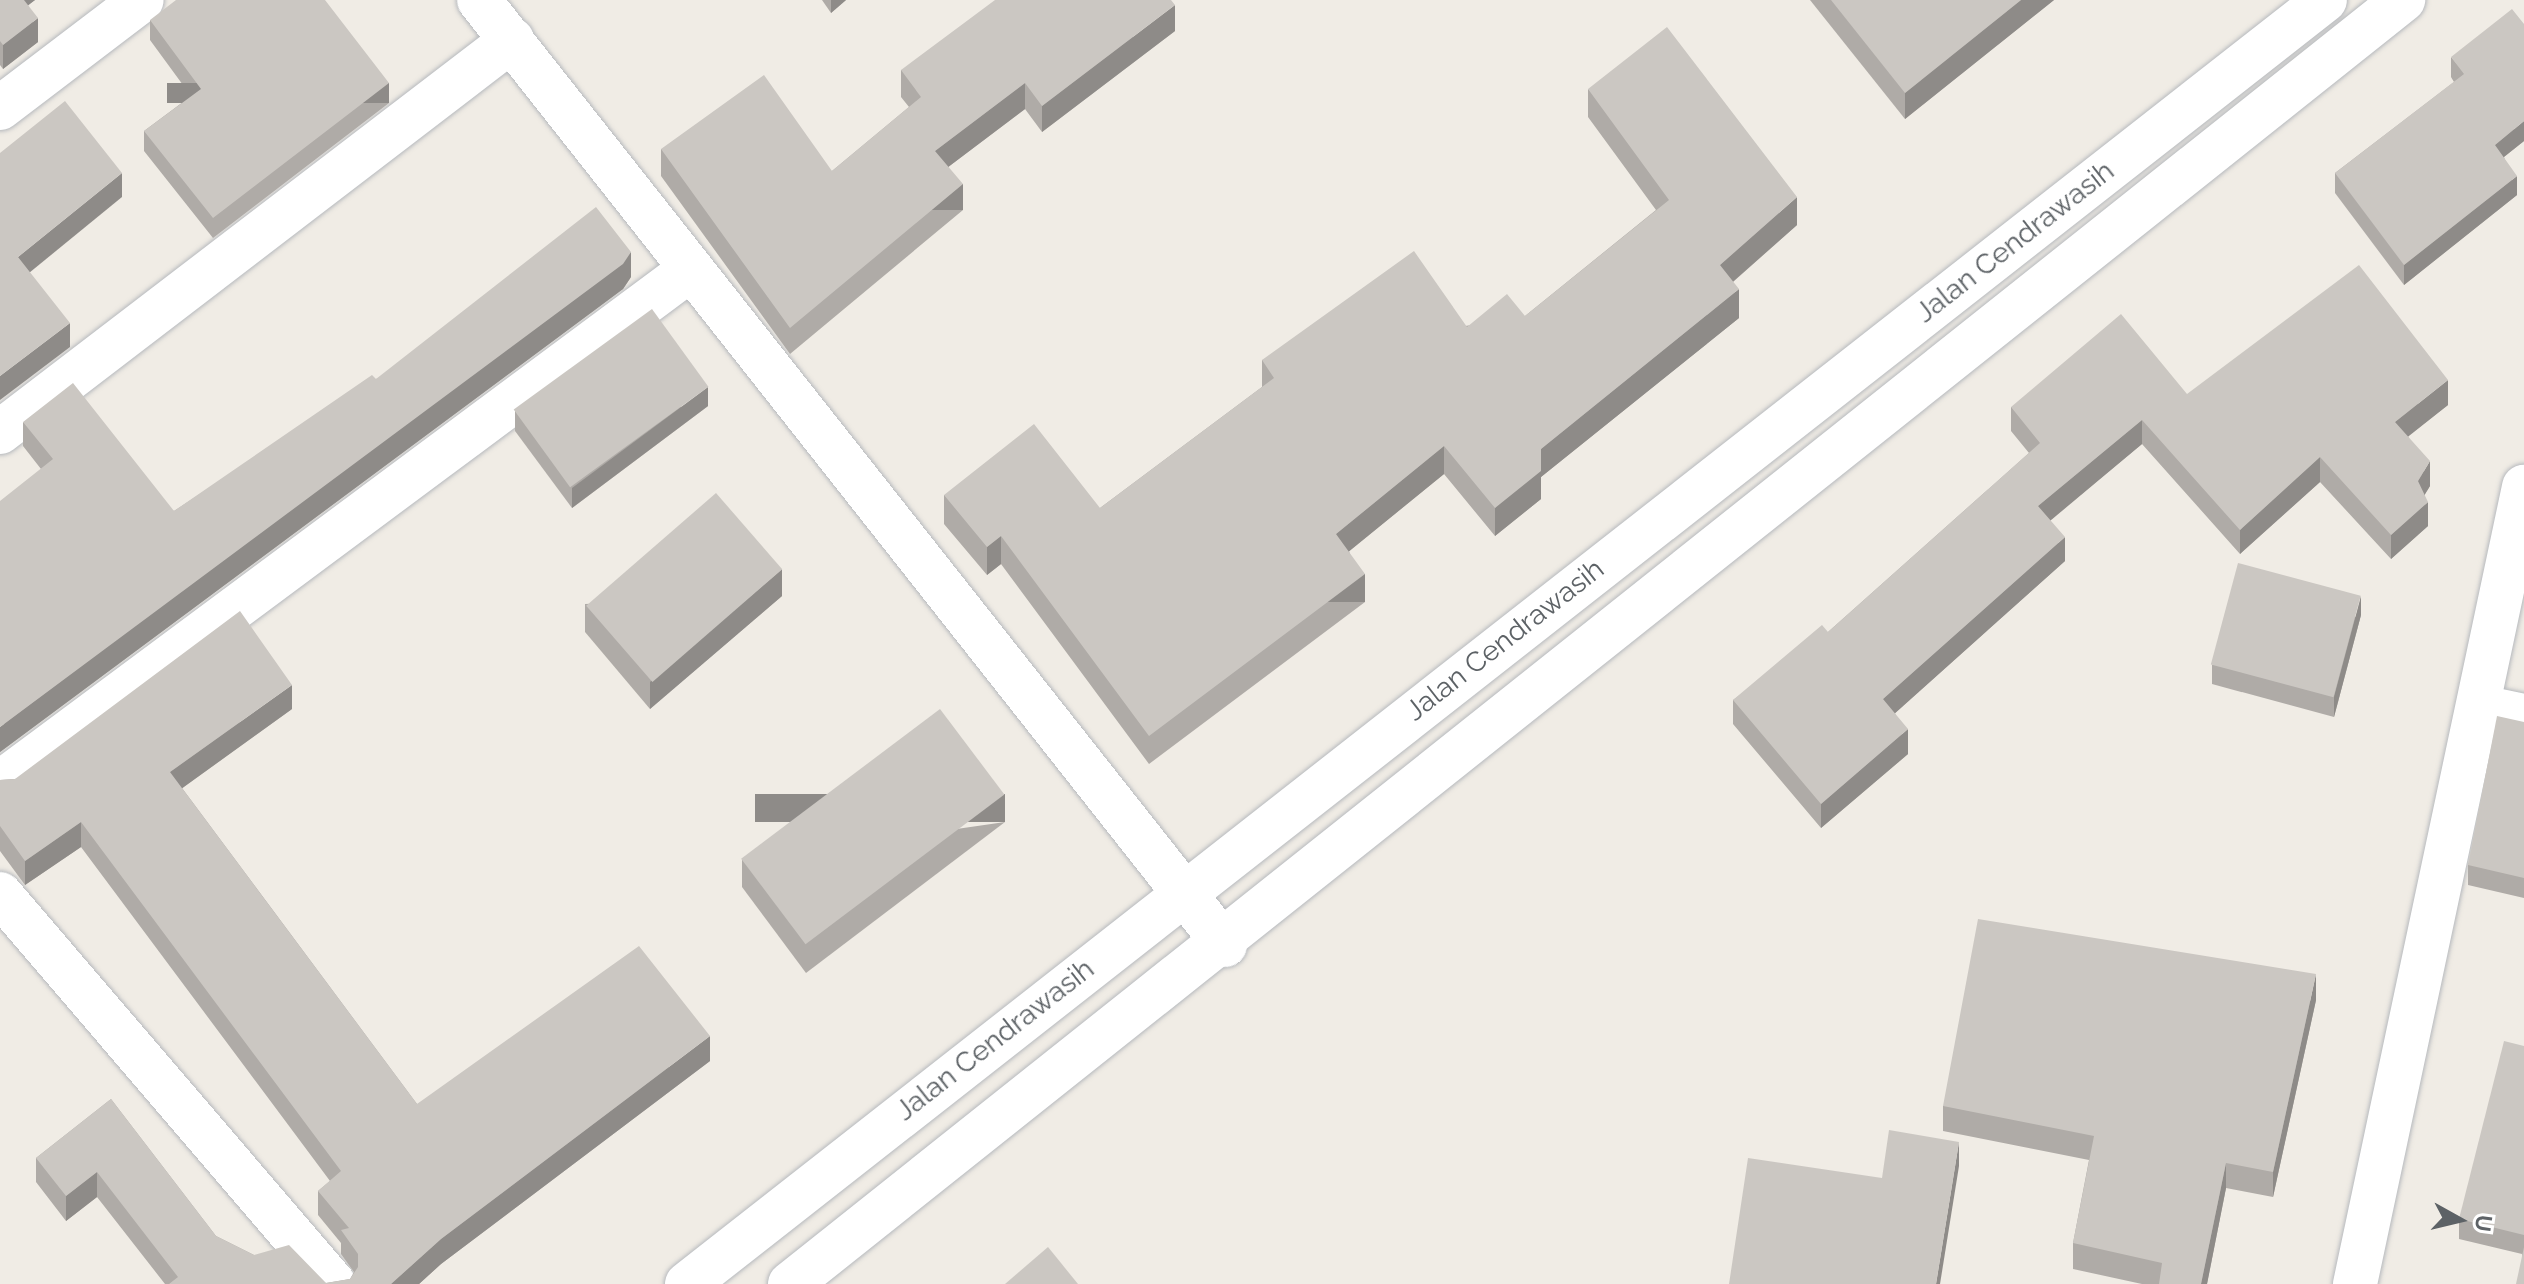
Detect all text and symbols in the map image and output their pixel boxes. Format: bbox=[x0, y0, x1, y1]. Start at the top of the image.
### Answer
street label: Jalan Cendrawasih bbox=[1909, 154, 2121, 330]
street label: Jalan Cendrawasih bbox=[1399, 552, 1611, 728]
street label: Jalan Cendrawasih bbox=[889, 952, 1101, 1128]
north arrow bbox=[2420, 1180, 2500, 1260]
text: U bbox=[2470, 1213, 2498, 1233]

